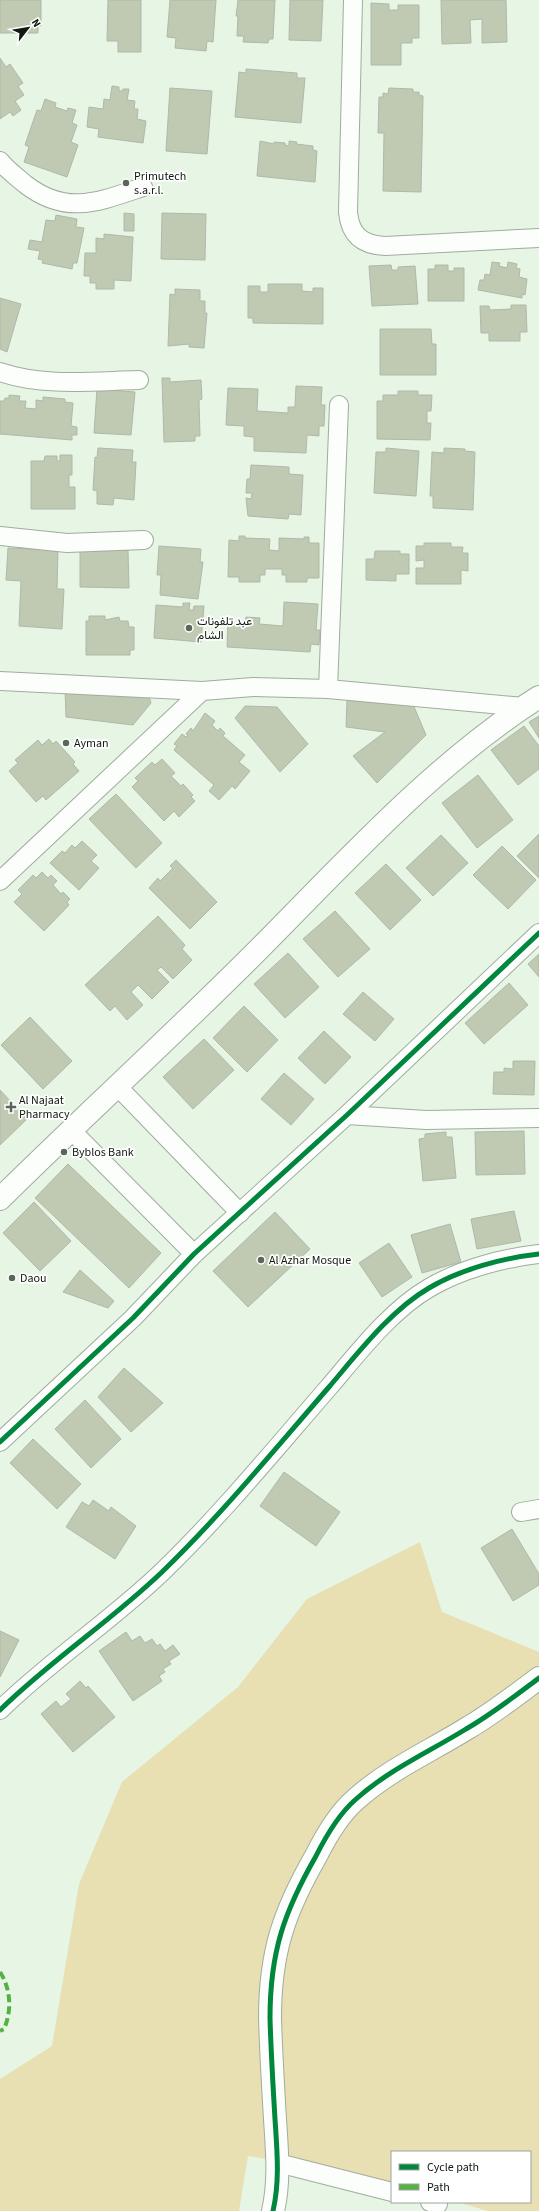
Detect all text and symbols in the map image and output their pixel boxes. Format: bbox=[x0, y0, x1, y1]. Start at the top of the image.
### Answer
north arrow bbox=[8, 8, 48, 48]
text: N bbox=[28, 16, 44, 30]
place label: Primutech s.a.r.l. bbox=[134, 168, 186, 199]
marker: Primutech s.a.r.l. bbox=[121, 178, 131, 188]
place label: عبد تلفونات الشام bbox=[197, 613, 252, 644]
marker: عبد تلفونات الشام bbox=[184, 623, 194, 633]
place label: Ayman bbox=[74, 735, 109, 752]
marker: Ayman bbox=[61, 738, 71, 748]
place label: Al Najaat Pharmacy bbox=[19, 1092, 70, 1123]
marker: Al Najaat Pharmacy bbox=[6, 1102, 16, 1112]
place label: Byblos Bank bbox=[72, 1144, 134, 1161]
marker: Byblos Bank bbox=[59, 1147, 69, 1157]
place label: Al Azhar Mosque bbox=[269, 1252, 351, 1269]
marker: Al Azhar Mosque bbox=[256, 1255, 266, 1265]
place label: Daou bbox=[20, 1270, 46, 1287]
marker: Daou bbox=[7, 1273, 17, 1283]
legend bbox=[391, 2151, 531, 2203]
text: Cycle path bbox=[427, 2159, 479, 2176]
text: Path bbox=[427, 2179, 450, 2196]

